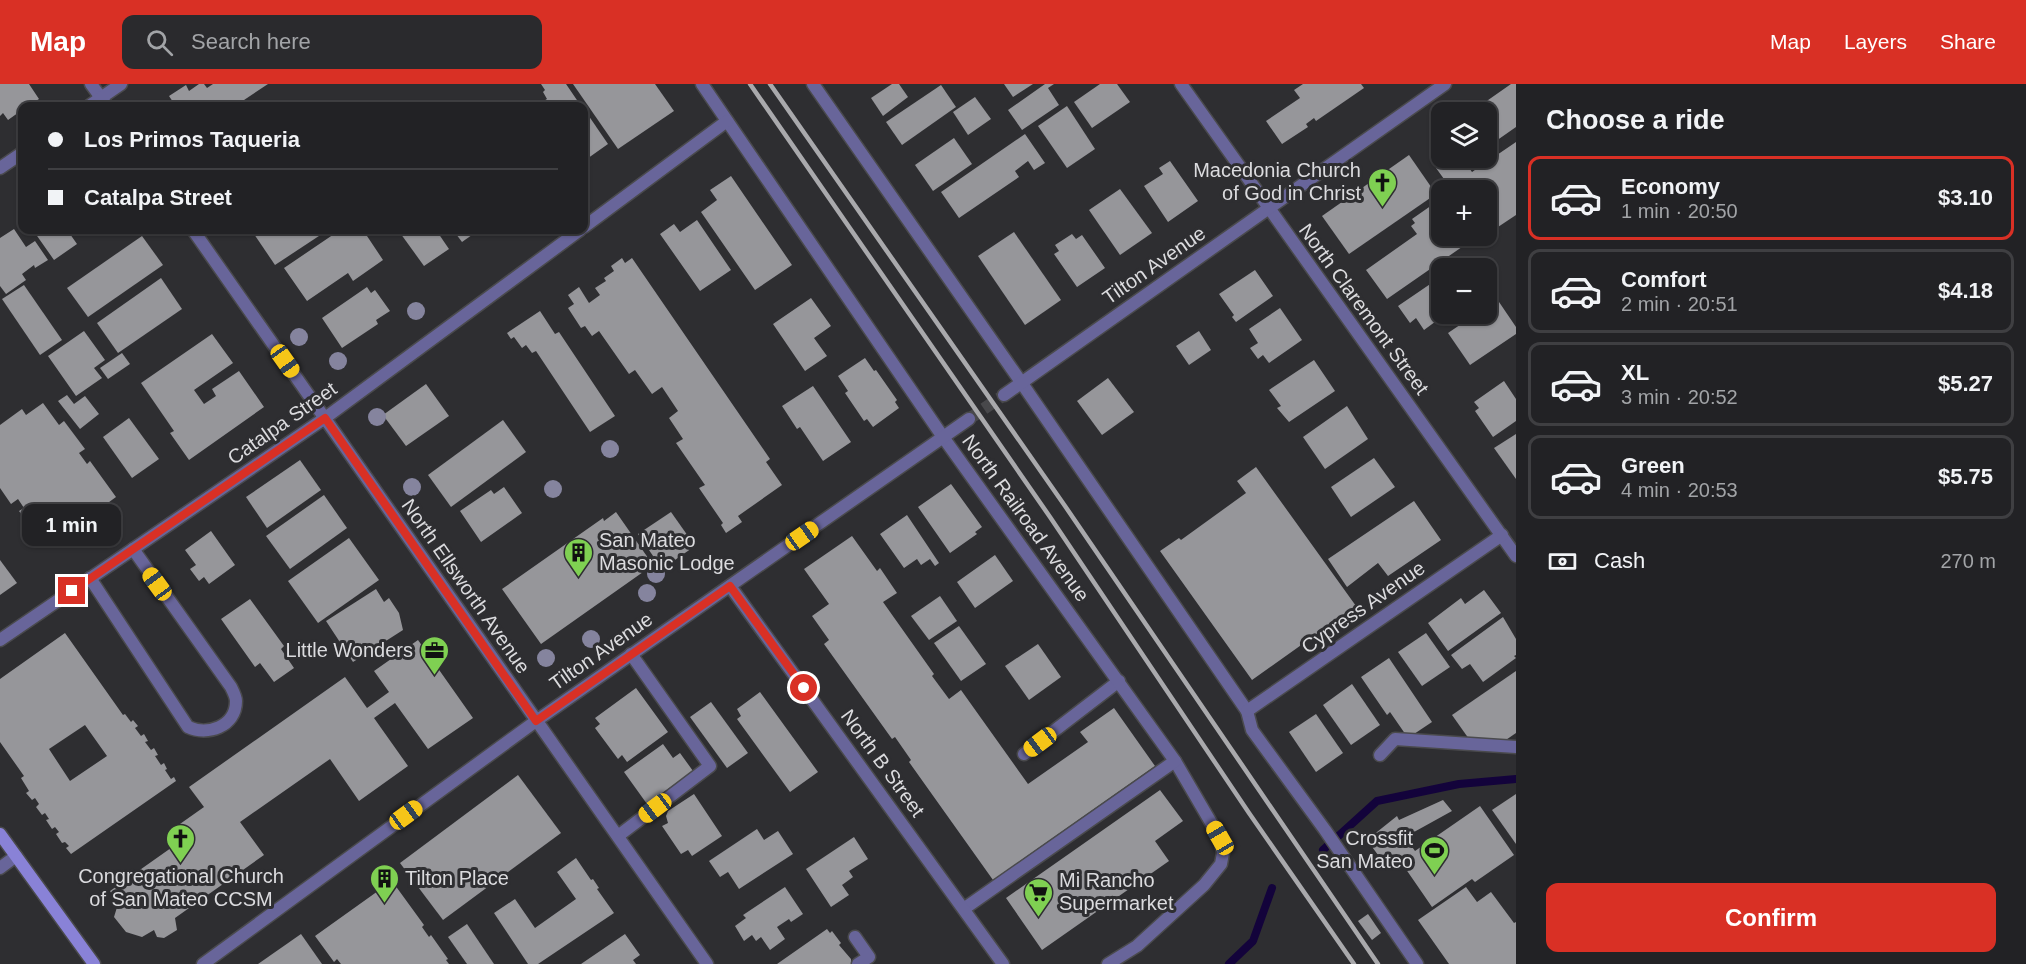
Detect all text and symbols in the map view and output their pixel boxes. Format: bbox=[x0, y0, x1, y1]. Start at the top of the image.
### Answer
search box bbox=[122, 15, 542, 69]
text: Map bbox=[30, 26, 86, 57]
icon: search bbox=[143, 26, 176, 59]
text: Search here bbox=[191, 29, 311, 54]
text: Map bbox=[1770, 30, 1811, 53]
text: Layers bbox=[1844, 30, 1907, 53]
text: Share bbox=[1940, 30, 1996, 53]
map controls bbox=[1431, 102, 1497, 324]
button: layers bbox=[1431, 102, 1497, 168]
text: Choose a ride bbox=[1546, 105, 1725, 135]
text: Los Primos Taqueria bbox=[84, 127, 300, 152]
place label: Macedonia Church of God in Christ bbox=[1193, 159, 1361, 204]
church icon: Macedonia Church of God in Christ bbox=[1366, 166, 1398, 208]
icon: car bbox=[1549, 171, 1603, 225]
text: Economy bbox=[1621, 174, 1720, 199]
button: + bbox=[1431, 180, 1497, 246]
text: Catalpa Street bbox=[84, 185, 232, 210]
text: $3.10 bbox=[1938, 185, 1993, 210]
text: 1 min · 20:50 bbox=[1621, 200, 1738, 222]
street label: North Claremont Street bbox=[1295, 219, 1434, 399]
street label: Tilton Avenue bbox=[1099, 222, 1209, 308]
button: − bbox=[1431, 258, 1497, 324]
icon: car bbox=[1549, 264, 1603, 318]
text: Comfort bbox=[1621, 267, 1707, 292]
text: $4.18 bbox=[1938, 278, 1993, 303]
text: 2 min · 20:51 bbox=[1621, 293, 1738, 315]
car bbox=[267, 341, 303, 381]
icon: car bbox=[1549, 357, 1603, 411]
text: XL bbox=[1621, 360, 1649, 385]
text: $5.27 bbox=[1938, 371, 1993, 396]
street label: Catalpa Street bbox=[223, 377, 341, 469]
text: 3 min · 20:52 bbox=[1621, 386, 1738, 408]
street label: North Railroad Avenue bbox=[958, 430, 1094, 606]
icon: car bbox=[1549, 450, 1603, 504]
text: Green bbox=[1621, 453, 1685, 478]
text: $5.75 bbox=[1938, 464, 1993, 489]
text: 4 min · 20:53 bbox=[1621, 479, 1738, 501]
street label: North Ellsworth Avenue bbox=[397, 495, 535, 677]
callout: 1 min bbox=[22, 504, 122, 546]
text: 1 min bbox=[45, 514, 98, 536]
car bbox=[782, 518, 822, 554]
place label: San Mateo Masonic Lodge bbox=[599, 529, 735, 574]
building icon: San Mateo Masonic Lodge bbox=[562, 536, 594, 578]
icon: cash bbox=[1546, 545, 1579, 578]
text: Cash bbox=[1594, 548, 1645, 573]
text: 270 m bbox=[1940, 550, 1996, 572]
street label: Cypress Avenue bbox=[1297, 556, 1429, 658]
car bbox=[139, 564, 175, 604]
route end bbox=[58, 577, 85, 604]
street label: Tilton Avenue bbox=[546, 608, 656, 694]
office icon: Little Wonders bbox=[418, 634, 450, 676]
place label: Little Wonders bbox=[286, 639, 413, 661]
route start bbox=[790, 674, 817, 701]
street label: North B Street bbox=[837, 705, 929, 821]
car bbox=[1020, 724, 1060, 760]
car bbox=[635, 790, 675, 826]
car bbox=[386, 797, 426, 833]
car bbox=[1203, 818, 1237, 858]
church icon: Congregational Church of San Mateo CCSM bbox=[165, 822, 197, 864]
place label: Crossfit San Mateo bbox=[1316, 827, 1413, 872]
sports icon: Crossfit San Mateo bbox=[1418, 834, 1450, 876]
building icon: Tilton Place bbox=[368, 862, 400, 904]
place label: Congregational Church of San Mateo CCSM bbox=[78, 865, 284, 910]
place label: Tilton Place bbox=[405, 867, 509, 889]
place label: Mi Rancho Supermarket bbox=[1059, 869, 1174, 914]
supermarket icon: Mi Rancho Supermarket bbox=[1022, 876, 1054, 918]
button: Confirm bbox=[1546, 883, 1996, 952]

